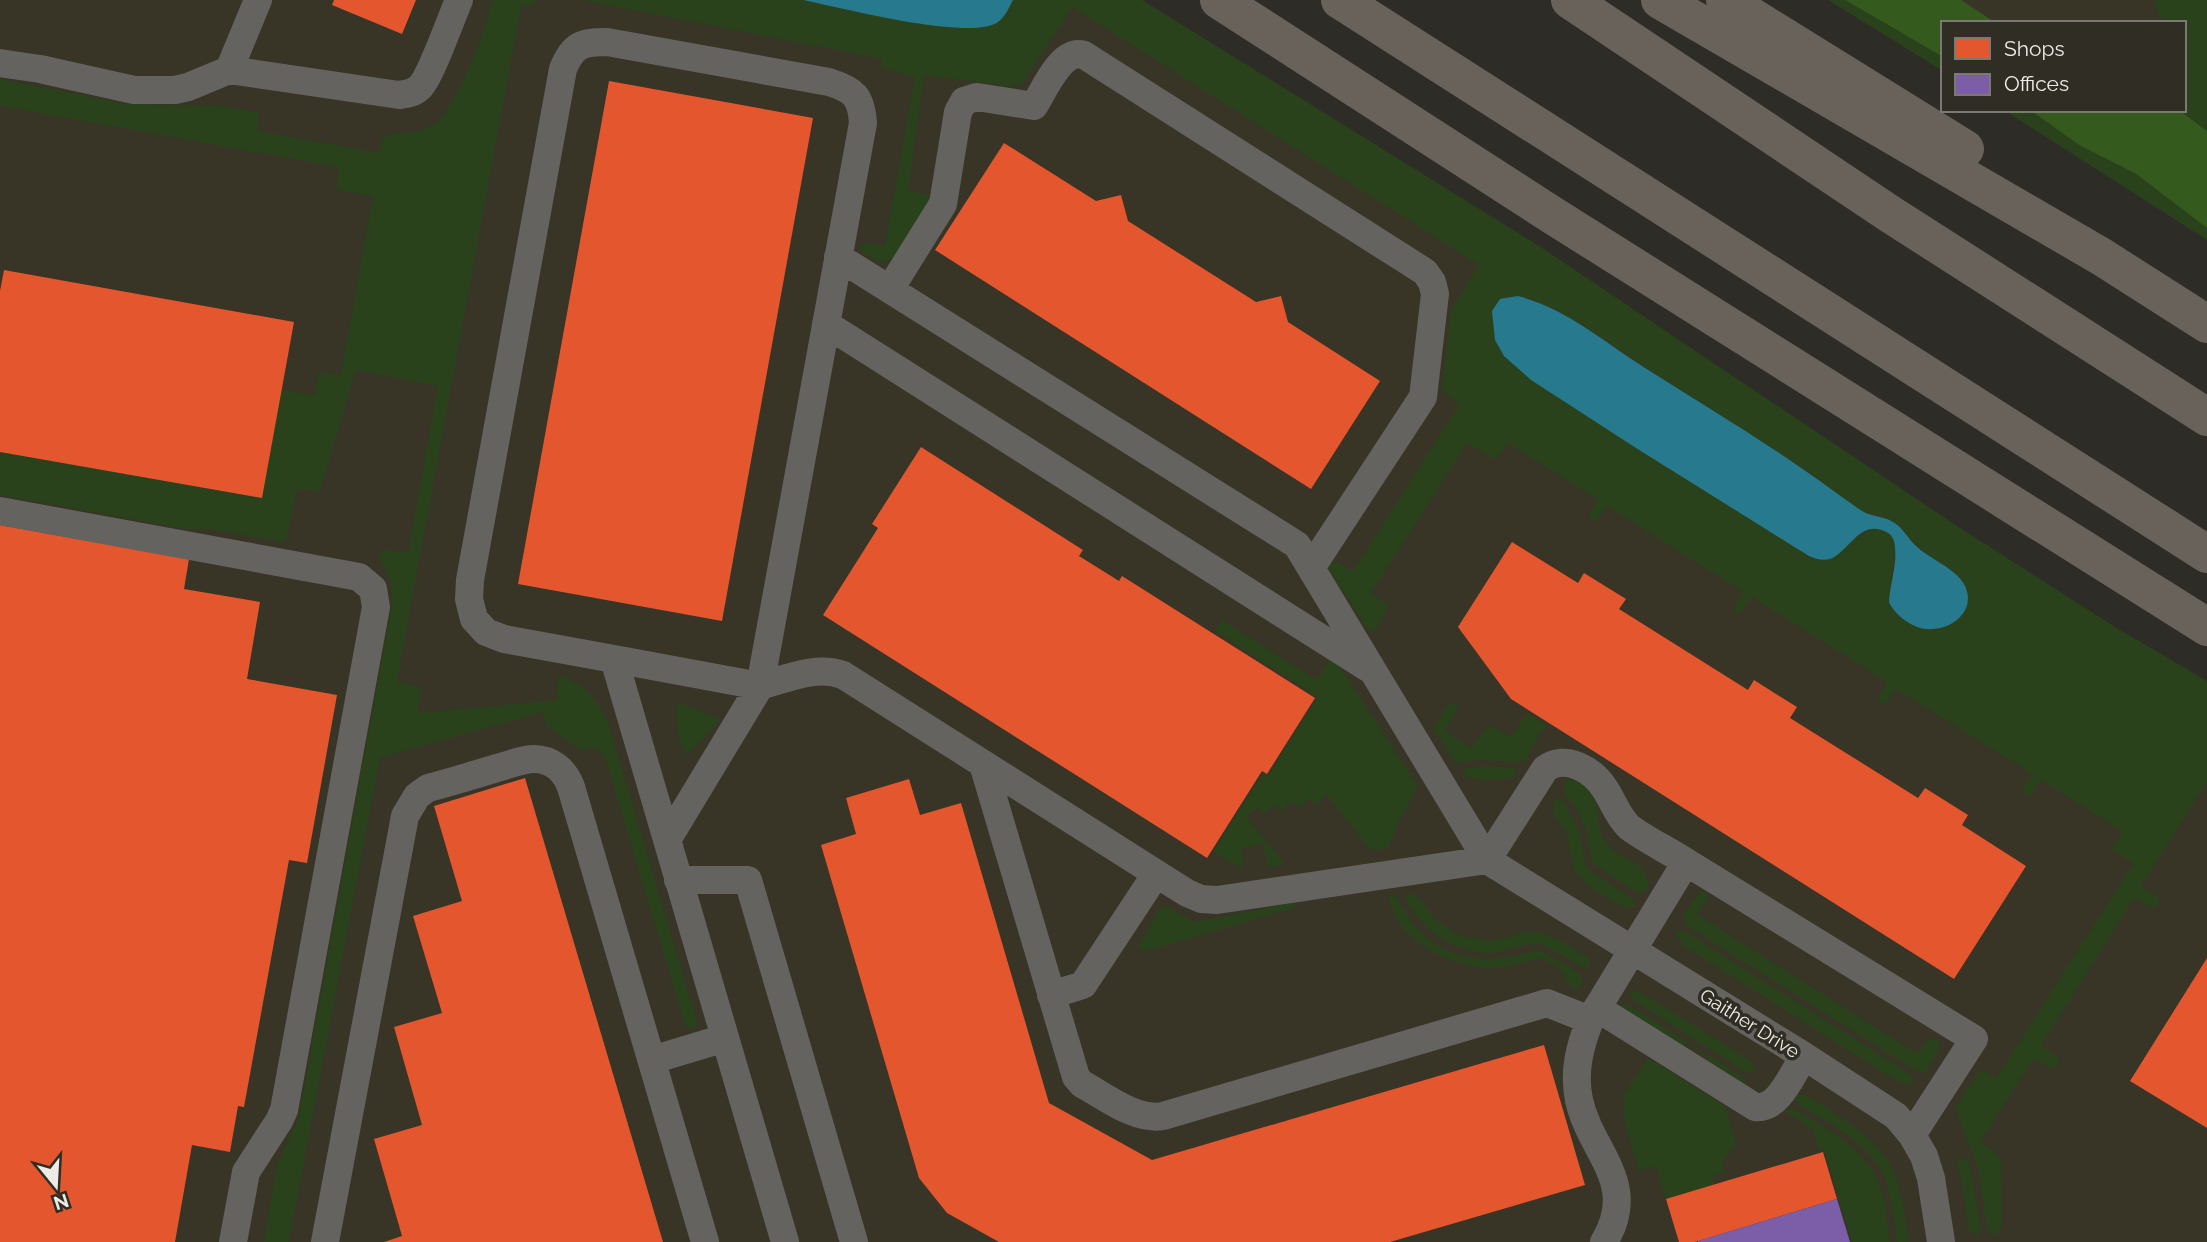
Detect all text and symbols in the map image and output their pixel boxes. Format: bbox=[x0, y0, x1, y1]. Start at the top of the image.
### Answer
legend bbox=[1941, 21, 2186, 112]
text: Shops bbox=[2004, 36, 2065, 61]
text: Offices bbox=[2004, 71, 2069, 96]
street label: Gaither Drive bbox=[1696, 984, 1804, 1062]
north arrow bbox=[21, 1151, 91, 1221]
text: N bbox=[51, 1189, 72, 1215]

